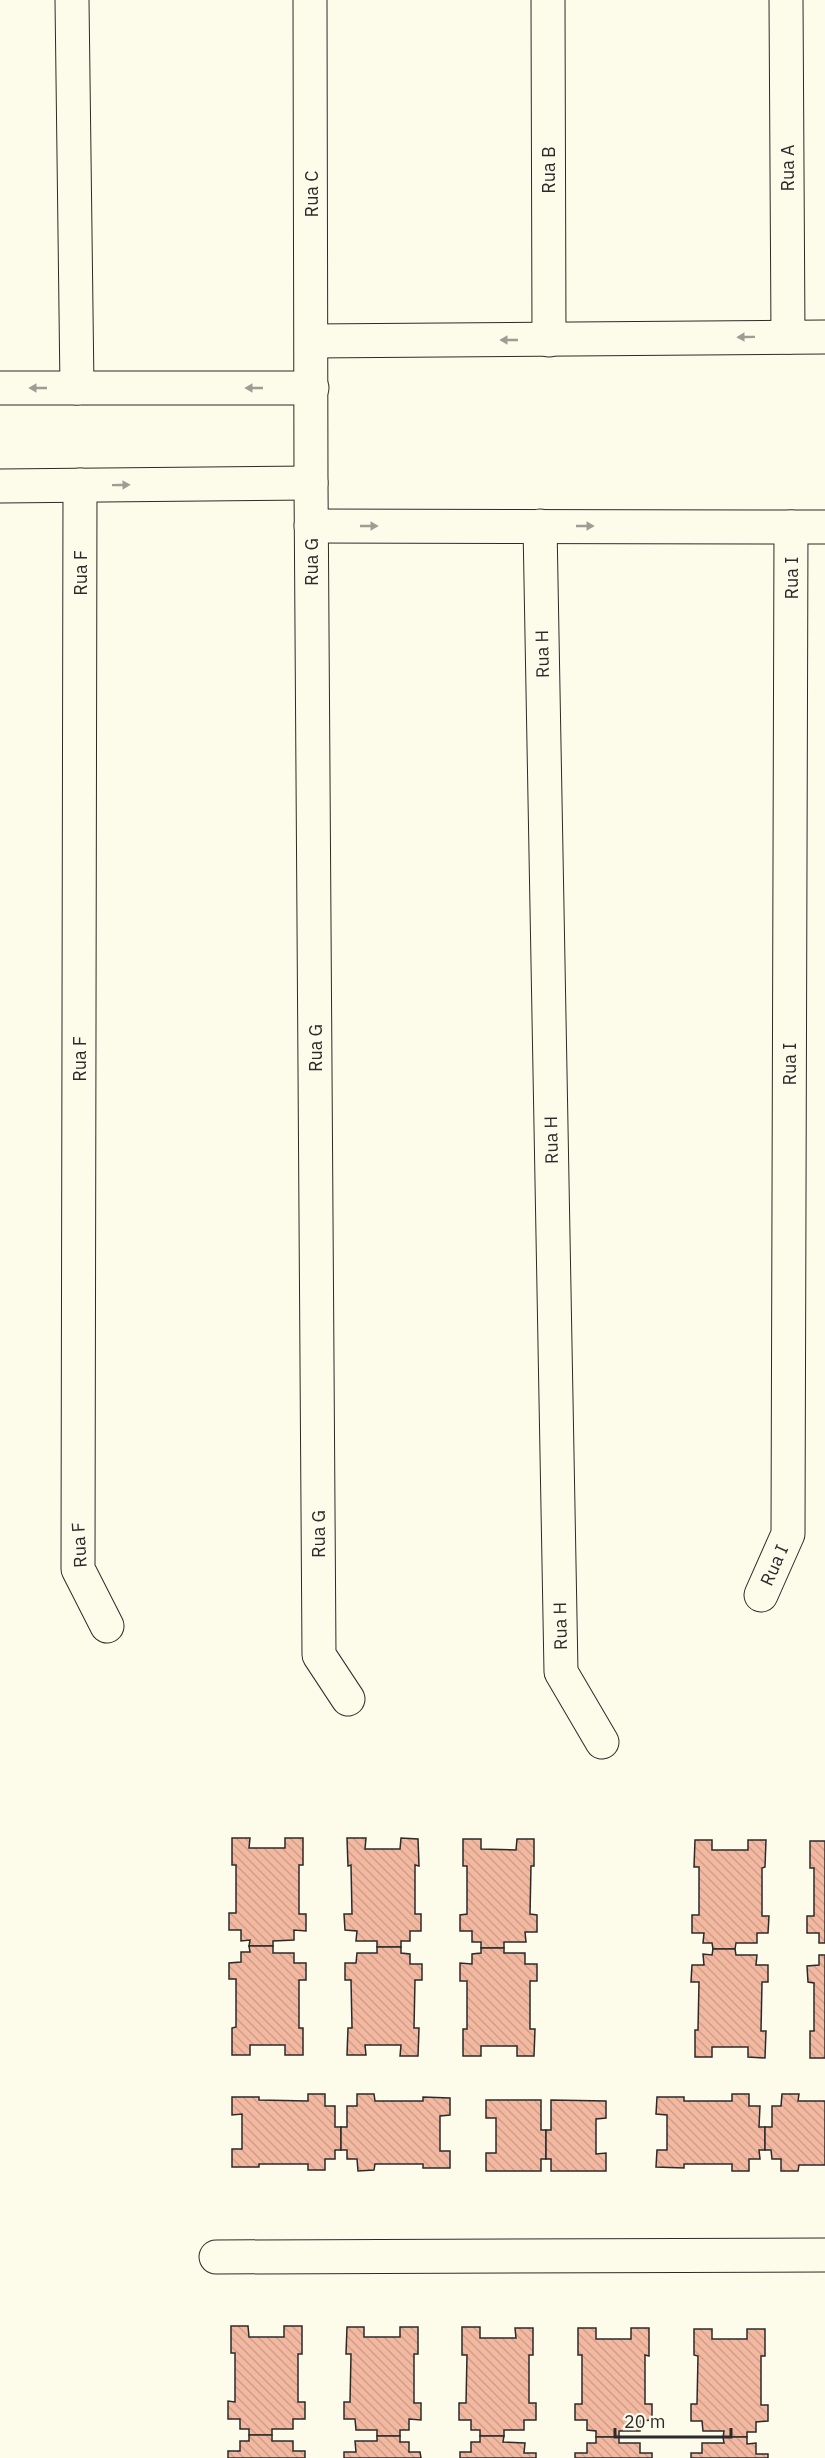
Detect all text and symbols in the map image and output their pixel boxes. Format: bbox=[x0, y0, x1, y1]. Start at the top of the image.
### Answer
street label: Rua A bbox=[776, 144, 799, 192]
street label: Rua B bbox=[537, 146, 560, 194]
street label: Rua C bbox=[300, 171, 323, 217]
one-way arrow bbox=[736, 333, 755, 342]
one-way arrow bbox=[499, 335, 518, 345]
one-way arrow bbox=[28, 383, 47, 393]
one-way arrow bbox=[244, 383, 263, 393]
one-way arrow bbox=[112, 480, 131, 490]
one-way arrow bbox=[360, 521, 379, 531]
one-way arrow bbox=[576, 521, 595, 531]
street label: Rua G bbox=[300, 538, 323, 586]
street label: Rua F bbox=[69, 550, 92, 596]
street label: Rua I bbox=[780, 557, 803, 599]
street label: Rua H bbox=[530, 630, 554, 678]
street label: Rua G bbox=[304, 1024, 327, 1072]
street label: Rua F bbox=[68, 1036, 91, 1082]
street label: Rua I bbox=[778, 1043, 801, 1085]
street label: Rua H bbox=[539, 1116, 563, 1164]
street label: Rua G bbox=[307, 1510, 330, 1558]
street label: Rua F bbox=[66, 1522, 92, 1568]
street label: Rua I bbox=[755, 1541, 793, 1589]
street label: Rua H bbox=[548, 1602, 572, 1650]
scale bar bbox=[615, 2401, 730, 2439]
text: 20 m bbox=[624, 2410, 666, 2433]

